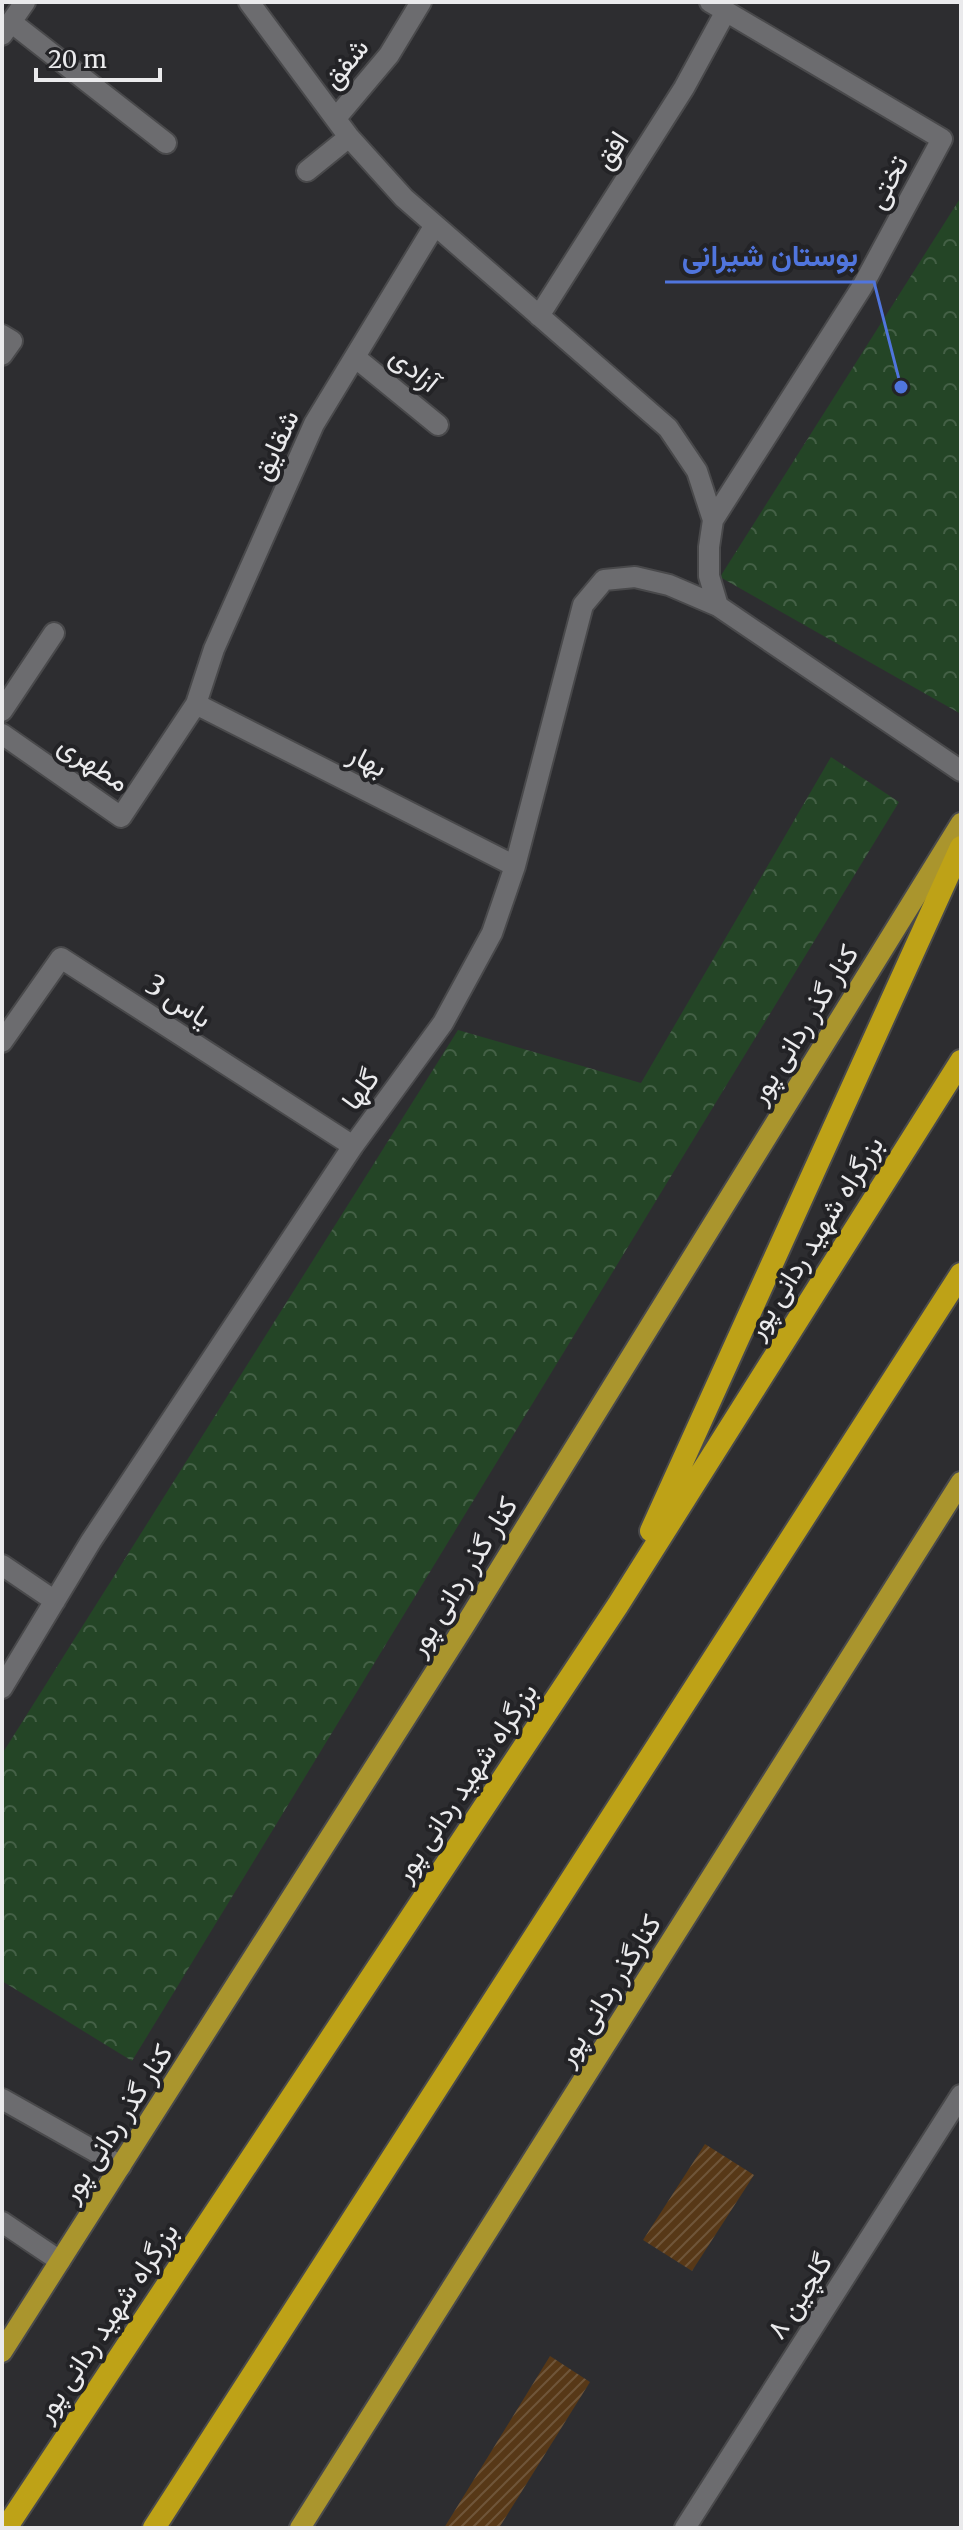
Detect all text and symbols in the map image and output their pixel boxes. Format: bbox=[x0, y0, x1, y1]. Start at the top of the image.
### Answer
street label: شفق bbox=[314, 30, 376, 96]
scale bar bbox=[36, 32, 160, 82]
text: 20 m bbox=[48, 44, 107, 75]
street label: افق bbox=[585, 124, 637, 176]
street label: تختی bbox=[858, 149, 916, 215]
callout: بوستان شیرانی bbox=[665, 228, 874, 282]
text: بوستان شیرانی bbox=[682, 236, 858, 274]
street label: آزادی bbox=[383, 338, 449, 401]
street label: شقایق bbox=[243, 404, 307, 486]
street label: مطهری bbox=[51, 726, 137, 800]
street label: بهار bbox=[342, 735, 394, 785]
street label: کنار گذر ردانی پور bbox=[739, 938, 867, 1112]
street label: یاس 3 bbox=[139, 966, 219, 1036]
street label: گلها bbox=[333, 1061, 387, 1117]
street label: بزرگراه شهید ردانی پور bbox=[736, 1129, 892, 1347]
street label: کنار گذر ردانی پور bbox=[398, 1490, 526, 1664]
street label: بزرگراه شهید ردانی پور bbox=[384, 1675, 546, 1890]
street label: کنارگذر ردانی پور bbox=[547, 1908, 670, 2074]
street label: کنار گذر ردانی پور bbox=[51, 2037, 181, 2210]
street label: بزرگراه شهید ردانی پور bbox=[25, 2215, 187, 2430]
street label: گلچین ۸ bbox=[758, 2246, 841, 2346]

